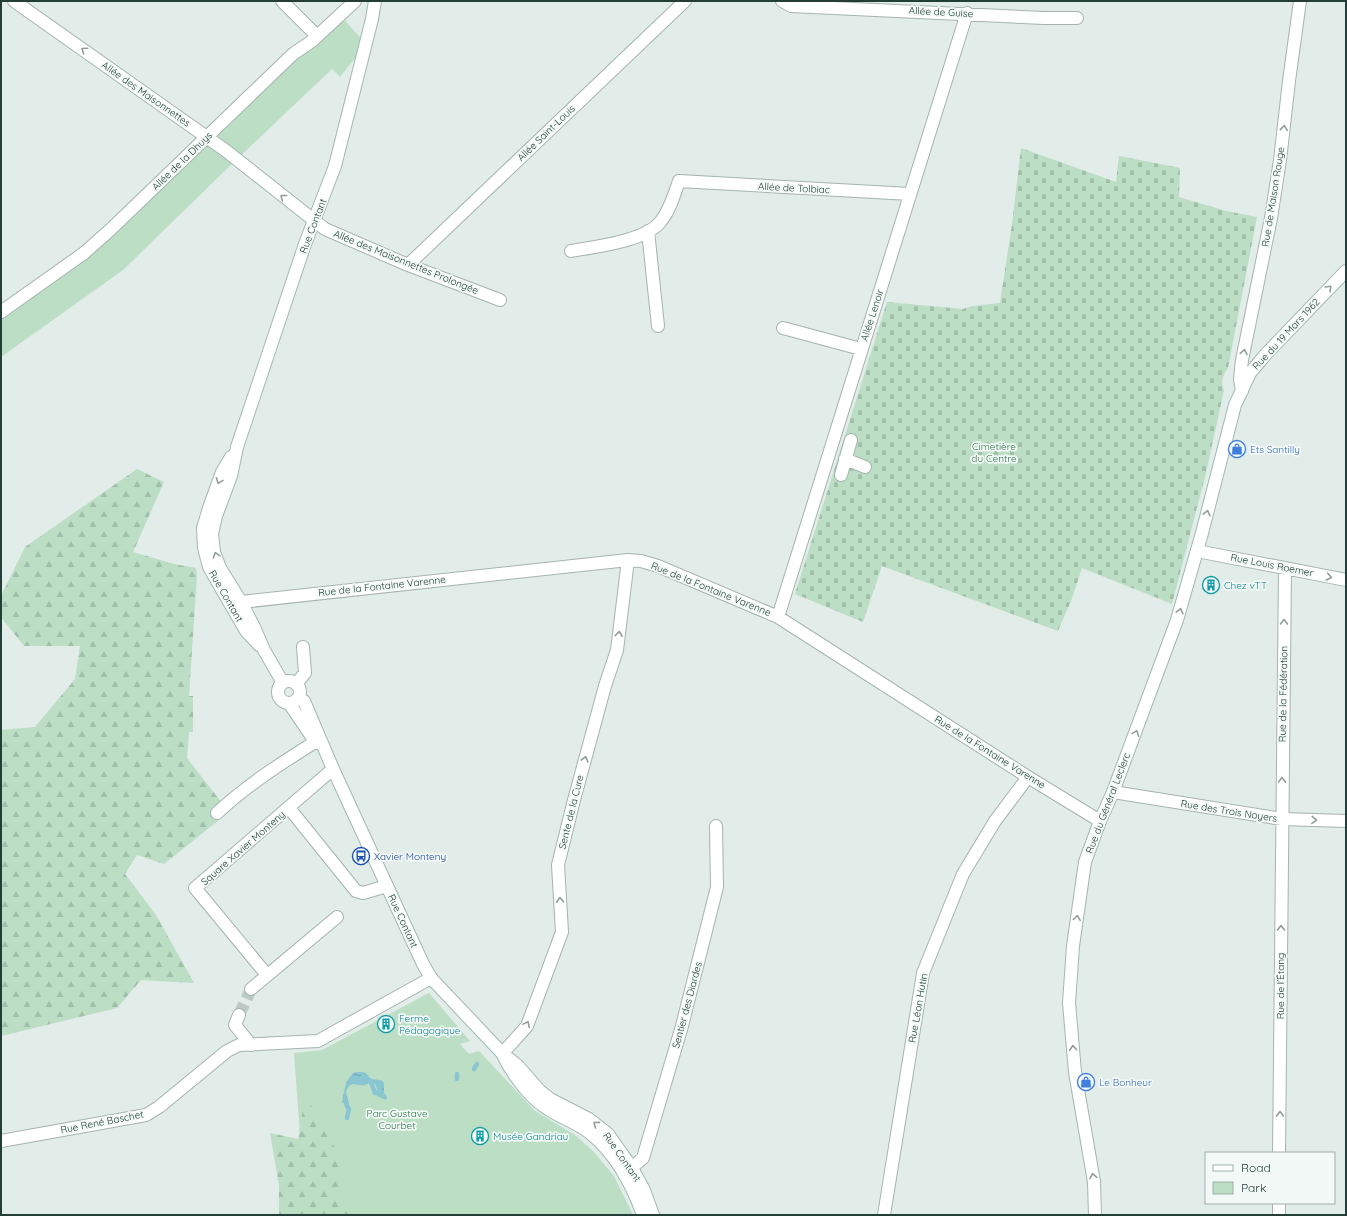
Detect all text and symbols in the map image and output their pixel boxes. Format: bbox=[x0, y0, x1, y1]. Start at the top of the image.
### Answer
street label: Allée de Guise bbox=[908, 4, 974, 20]
one-way arrow bbox=[81, 47, 88, 55]
street label: Allée des Maisonnettes bbox=[99, 58, 193, 130]
street label: Allée Saint-Louis bbox=[514, 102, 578, 164]
one-way arrow bbox=[1279, 125, 1288, 131]
street label: Allée de la Dhuys bbox=[149, 129, 215, 193]
street label: Rue de Maison Rouge bbox=[1259, 146, 1287, 248]
street label: Allée de Tolbiac bbox=[758, 180, 830, 196]
one-way arrow bbox=[281, 194, 288, 201]
street label: Rue Contant bbox=[297, 196, 330, 255]
street label: Allée des Maisonnettes Prolongée bbox=[332, 227, 481, 297]
one-way arrow bbox=[1324, 285, 1332, 293]
street label: Allée Lenoir bbox=[858, 287, 887, 343]
street label: Rue du 19 Mars 1962 bbox=[1249, 295, 1323, 372]
one-way arrow bbox=[1239, 349, 1248, 355]
shop icon: Ets Santilly bbox=[1227, 439, 1247, 459]
park label: Cimetière du Centre bbox=[971, 440, 1017, 465]
place label: Ets Santilly bbox=[1250, 443, 1300, 456]
one-way arrow bbox=[215, 478, 223, 485]
one-way arrow bbox=[1203, 510, 1211, 516]
street label: Rue Louis Roemer bbox=[1229, 551, 1315, 579]
one-way arrow bbox=[212, 552, 221, 559]
street label: Rue de la Fontaine Varenne bbox=[649, 559, 773, 619]
street label: Rue Contant bbox=[206, 568, 246, 625]
one-way arrow bbox=[1326, 572, 1332, 581]
street label: Rue de la Fontaine Varenne bbox=[317, 573, 447, 599]
building icon: Chez vTT bbox=[1201, 575, 1221, 595]
place label: Chez vTT bbox=[1224, 579, 1267, 592]
one-way arrow bbox=[1175, 607, 1184, 614]
one-way arrow bbox=[1280, 619, 1288, 625]
one-way arrow bbox=[614, 631, 623, 637]
street label: Rue de la Fédération bbox=[1276, 646, 1290, 742]
street label: Rue de la Fontaine Varenne bbox=[932, 712, 1048, 792]
one-way arrow bbox=[1131, 729, 1139, 736]
street label: Rue du Général Leclerc bbox=[1083, 751, 1133, 855]
one-way arrow bbox=[580, 756, 589, 763]
street label: Sente de la Cure bbox=[556, 773, 587, 850]
one-way arrow bbox=[1278, 777, 1286, 783]
street label: Rue des Trois Noyers bbox=[1180, 797, 1279, 825]
street label: Square Xavier Monteny bbox=[198, 808, 288, 888]
one-way arrow bbox=[1311, 816, 1317, 824]
bus stop icon: Xavier Monteny bbox=[351, 846, 371, 866]
place label: Xavier Monteny bbox=[374, 850, 446, 863]
street label: Rue Contant bbox=[385, 892, 421, 950]
one-way arrow bbox=[555, 897, 564, 903]
one-way arrow bbox=[1072, 915, 1081, 921]
one-way arrow bbox=[1277, 925, 1285, 931]
street label: Rue de l'Étang bbox=[1274, 953, 1287, 1019]
street label: Sentier des Diardes bbox=[669, 960, 705, 1050]
street label: Rue Léon Hutin bbox=[905, 972, 931, 1044]
place label: Ferme Pédagogique bbox=[399, 1012, 461, 1037]
building icon: Ferme Pédagogique bbox=[376, 1014, 396, 1034]
one-way arrow bbox=[522, 1020, 530, 1028]
one-way arrow bbox=[1068, 1045, 1077, 1051]
shop icon: Le Bonheur bbox=[1076, 1072, 1096, 1092]
place label: Le Bonheur bbox=[1099, 1076, 1152, 1089]
street label: Rue René Baschet bbox=[59, 1107, 145, 1136]
park label: Parc Gustave Courbet bbox=[366, 1107, 428, 1132]
one-way arrow bbox=[1276, 1111, 1284, 1117]
one-way arrow bbox=[593, 1122, 600, 1129]
building icon: Musée Gandriau bbox=[470, 1126, 490, 1146]
place label: Musée Gandriau bbox=[493, 1130, 568, 1143]
street label: Rue Contant bbox=[600, 1130, 644, 1185]
legend bbox=[1205, 1152, 1335, 1204]
text: Road bbox=[1241, 1160, 1271, 1175]
one-way arrow bbox=[1089, 1173, 1098, 1179]
text: Park bbox=[1241, 1180, 1266, 1195]

